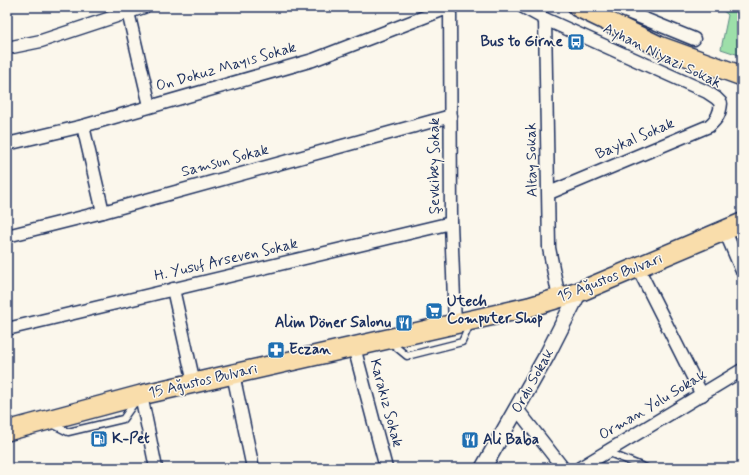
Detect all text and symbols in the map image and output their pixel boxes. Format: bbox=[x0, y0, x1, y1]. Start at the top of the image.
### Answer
street label: Ayhan Niyazi Sokak bbox=[600, 19, 724, 93]
place label: Bus to Girne bbox=[481, 32, 564, 52]
bus stop icon: Bus to Girne bbox=[566, 32, 586, 52]
street label: On Dokuz Mayıs Sokak bbox=[154, 37, 299, 97]
street label: Baykal Sokak bbox=[593, 113, 678, 165]
street label: Şevkibey Sokak bbox=[425, 117, 445, 214]
street label: Altay Sokak bbox=[521, 122, 543, 198]
street label: Samsun Sokak bbox=[179, 140, 271, 182]
street label: H. Yusuf Arseven Sokak bbox=[152, 234, 300, 286]
street label: 15 Ağustos Bulvari bbox=[555, 249, 665, 307]
place label: Utech Computer Shop bbox=[447, 292, 543, 329]
supermarket icon: Utech Computer Shop bbox=[424, 301, 444, 321]
place label: Alim Döner Salonu bbox=[275, 313, 391, 333]
restaurant icon: Alim Döner Salonu bbox=[394, 313, 414, 333]
pharmacy icon: Eczan bbox=[266, 340, 286, 360]
place label: Eczan bbox=[289, 340, 331, 360]
street label: Ordu Sokak bbox=[507, 345, 559, 417]
street label: Karakız Sokak bbox=[365, 357, 408, 450]
street label: 15 Ağustos Bulvari bbox=[147, 359, 259, 403]
street label: Orman Yolu Sokak bbox=[595, 365, 711, 445]
fuel station icon: K-Pet bbox=[89, 429, 109, 449]
place label: K-Pet bbox=[112, 429, 150, 449]
restaurant icon: Ali Baba bbox=[460, 430, 480, 450]
place label: Ali Baba bbox=[483, 430, 539, 450]

